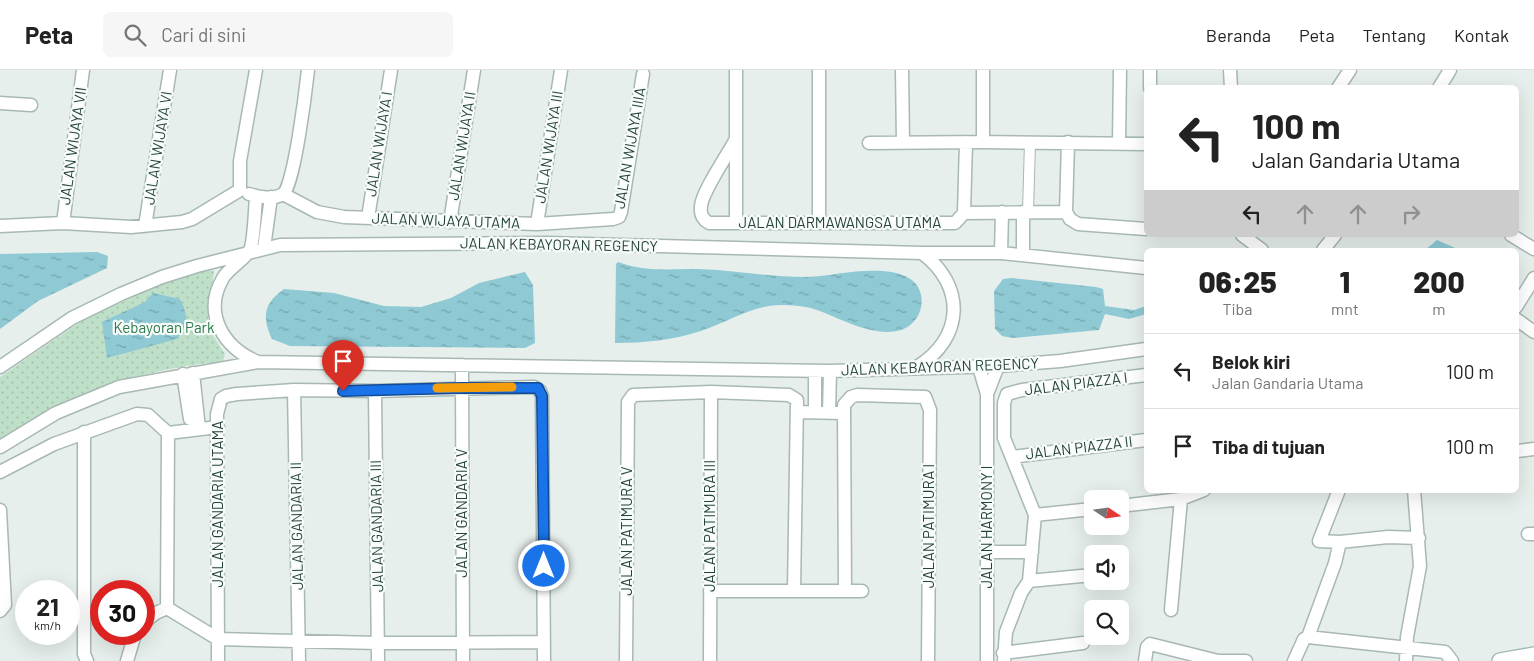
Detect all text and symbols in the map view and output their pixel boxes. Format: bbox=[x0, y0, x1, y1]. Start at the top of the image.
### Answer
search box bbox=[103, 12, 453, 57]
text: Peta bbox=[25, 20, 73, 49]
icon: search bbox=[121, 21, 149, 49]
text: Cari di sini bbox=[161, 23, 246, 46]
text: Beranda bbox=[1206, 24, 1271, 46]
text: Peta bbox=[1299, 24, 1335, 46]
text: Tentang bbox=[1363, 24, 1426, 46]
text: Kontak bbox=[1454, 24, 1509, 46]
street label: JALAN WIJAYA VII bbox=[55, 86, 89, 206]
street label: JALAN WIJAYA IIIA bbox=[609, 86, 649, 210]
street label: JALAN WIJAYA III bbox=[530, 89, 566, 204]
street label: JALAN WIJAYA VI bbox=[139, 90, 175, 206]
street label: JALAN WIJAYA I bbox=[361, 90, 395, 198]
street label: JALAN WIJAYA II bbox=[444, 90, 479, 202]
text: 100 m bbox=[1252, 104, 1341, 146]
icon: left bbox=[1169, 105, 1234, 170]
text: Jalan Gandaria Utama bbox=[1252, 146, 1460, 172]
icon: left bbox=[1238, 200, 1266, 228]
icon: ahead bbox=[1291, 200, 1319, 228]
icon: ahead bbox=[1344, 200, 1372, 228]
icon: right bbox=[1397, 200, 1425, 228]
street label: JALAN WIJAYA UTAMA bbox=[372, 208, 521, 232]
street label: JALAN DARMAWANGSA UTAMA bbox=[739, 213, 941, 231]
street label: JALAN KEBAYORAN REGENCY bbox=[460, 233, 658, 255]
text: 06:25 bbox=[1198, 263, 1277, 299]
text: 1 bbox=[1340, 263, 1350, 299]
text: 200 bbox=[1413, 263, 1465, 299]
text: Tiba bbox=[1223, 299, 1252, 318]
text: mnt bbox=[1331, 299, 1359, 318]
text: m bbox=[1432, 299, 1445, 318]
park label: Kebayoran Park bbox=[113, 318, 215, 336]
pin bbox=[322, 340, 364, 391]
icon: arrive bbox=[329, 347, 357, 375]
text: Belok kiri bbox=[1212, 350, 1290, 373]
street label: JALAN KEBAYORAN REGENCY bbox=[841, 354, 1039, 378]
icon: left bbox=[1169, 357, 1197, 385]
text: 100 m bbox=[1446, 360, 1494, 383]
street label: JALAN PIAZZA I bbox=[1023, 368, 1128, 398]
text: Jalan Gandaria Utama bbox=[1212, 373, 1363, 392]
street label: JALAN GANDARIA UTAMA bbox=[208, 421, 226, 587]
street label: JALAN PIAZZA II bbox=[1024, 432, 1133, 462]
icon: arrive bbox=[1169, 432, 1197, 460]
text: Tiba di tujuan bbox=[1212, 435, 1325, 458]
text: 100 m bbox=[1446, 435, 1494, 458]
street label: JALAN GANDARIA V bbox=[452, 448, 470, 578]
street label: JALAN GANDARIA III bbox=[366, 460, 386, 592]
street label: JALAN PATIMURA III bbox=[700, 460, 718, 592]
street label: JALAN GANDARIA II bbox=[286, 462, 306, 590]
street label: JALAN PATIMURA I bbox=[919, 464, 937, 588]
street label: JALAN PATIMURA V bbox=[617, 466, 635, 596]
street label: JALAN HARMONY I bbox=[977, 466, 995, 588]
north arrow bbox=[1084, 490, 1129, 535]
map controls bbox=[1084, 490, 1129, 645]
position arrow bbox=[517, 539, 569, 591]
button: sound bbox=[1084, 545, 1129, 590]
speed limit sign: 30 bbox=[90, 580, 155, 645]
text: 21 bbox=[36, 591, 59, 621]
button: search bbox=[1084, 600, 1129, 645]
text: km/h bbox=[34, 618, 61, 632]

